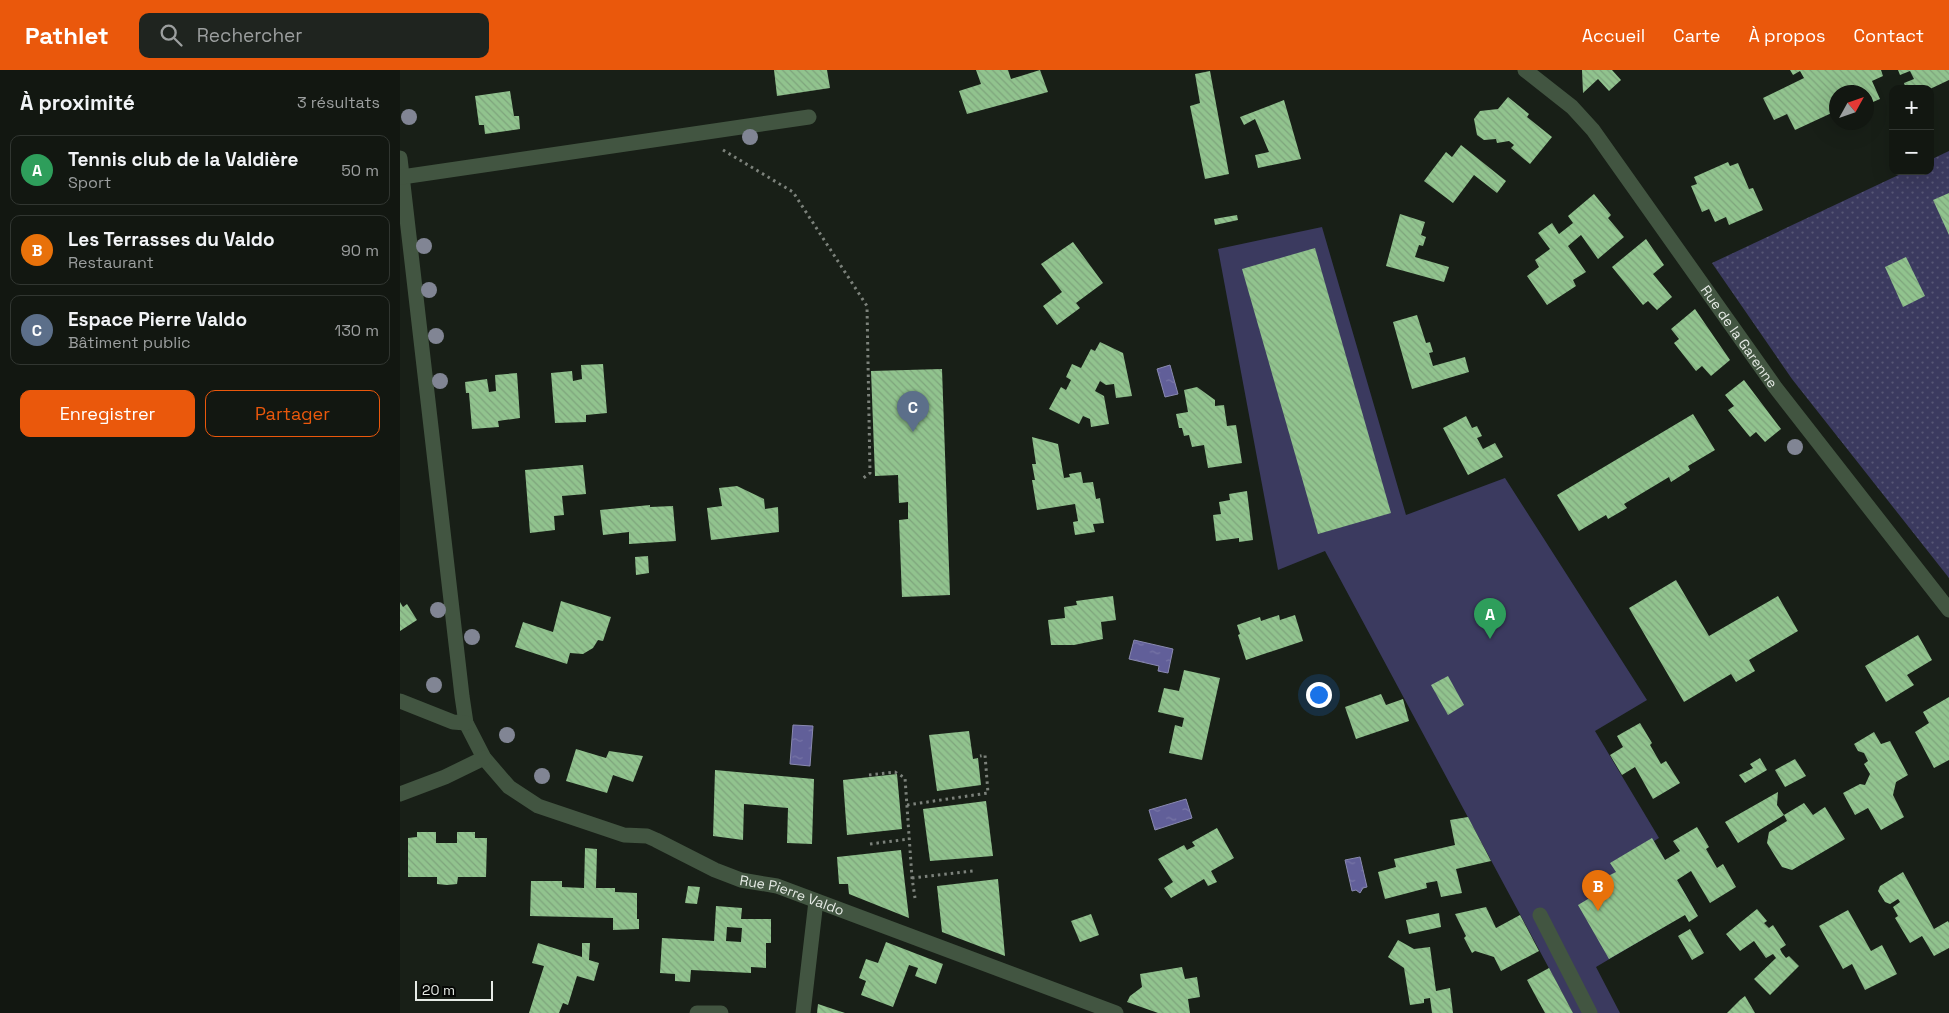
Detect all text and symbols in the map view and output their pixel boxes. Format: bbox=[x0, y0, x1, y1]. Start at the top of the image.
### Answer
search box bbox=[139, 13, 489, 58]
text: Pathlet bbox=[25, 20, 109, 51]
icon: search bbox=[157, 21, 185, 49]
text: Rechercher bbox=[197, 23, 303, 48]
text: Accueil bbox=[1582, 24, 1645, 47]
text: Carte bbox=[1673, 24, 1720, 47]
text: À propos bbox=[1748, 24, 1826, 47]
text: Contact bbox=[1854, 24, 1924, 47]
north arrow bbox=[1829, 85, 1874, 130]
map controls bbox=[1889, 85, 1934, 175]
button: + bbox=[1889, 85, 1934, 130]
text: À proximité bbox=[20, 89, 135, 116]
text: 3 résultats bbox=[297, 92, 380, 113]
button: − bbox=[1889, 130, 1934, 175]
text: Tennis club de la Valdière bbox=[68, 147, 298, 172]
text: A bbox=[32, 160, 42, 181]
text: 50 m bbox=[341, 160, 379, 181]
text: Sport bbox=[68, 172, 111, 193]
text: Les Terrasses du Valdo bbox=[68, 227, 275, 252]
text: B bbox=[32, 240, 42, 261]
text: 90 m bbox=[341, 240, 379, 261]
text: Restaurant bbox=[68, 252, 154, 273]
street label: Rue de la Garenne bbox=[1697, 282, 1782, 391]
text: Espace Pierre Valdo bbox=[68, 307, 247, 332]
text: C bbox=[32, 320, 42, 341]
text: 130 m bbox=[335, 320, 379, 341]
text: Bâtiment public bbox=[68, 332, 191, 353]
button: Enregistrer bbox=[20, 390, 195, 437]
button: Partager bbox=[205, 390, 380, 437]
pin: C bbox=[897, 391, 929, 432]
pin: A bbox=[1474, 598, 1506, 639]
your location bbox=[1306, 682, 1332, 708]
pin: B bbox=[1582, 870, 1614, 911]
street label: Rue Pierre Valdo bbox=[738, 871, 847, 919]
scale bar bbox=[415, 978, 492, 1001]
text: 20 m bbox=[422, 981, 455, 999]

